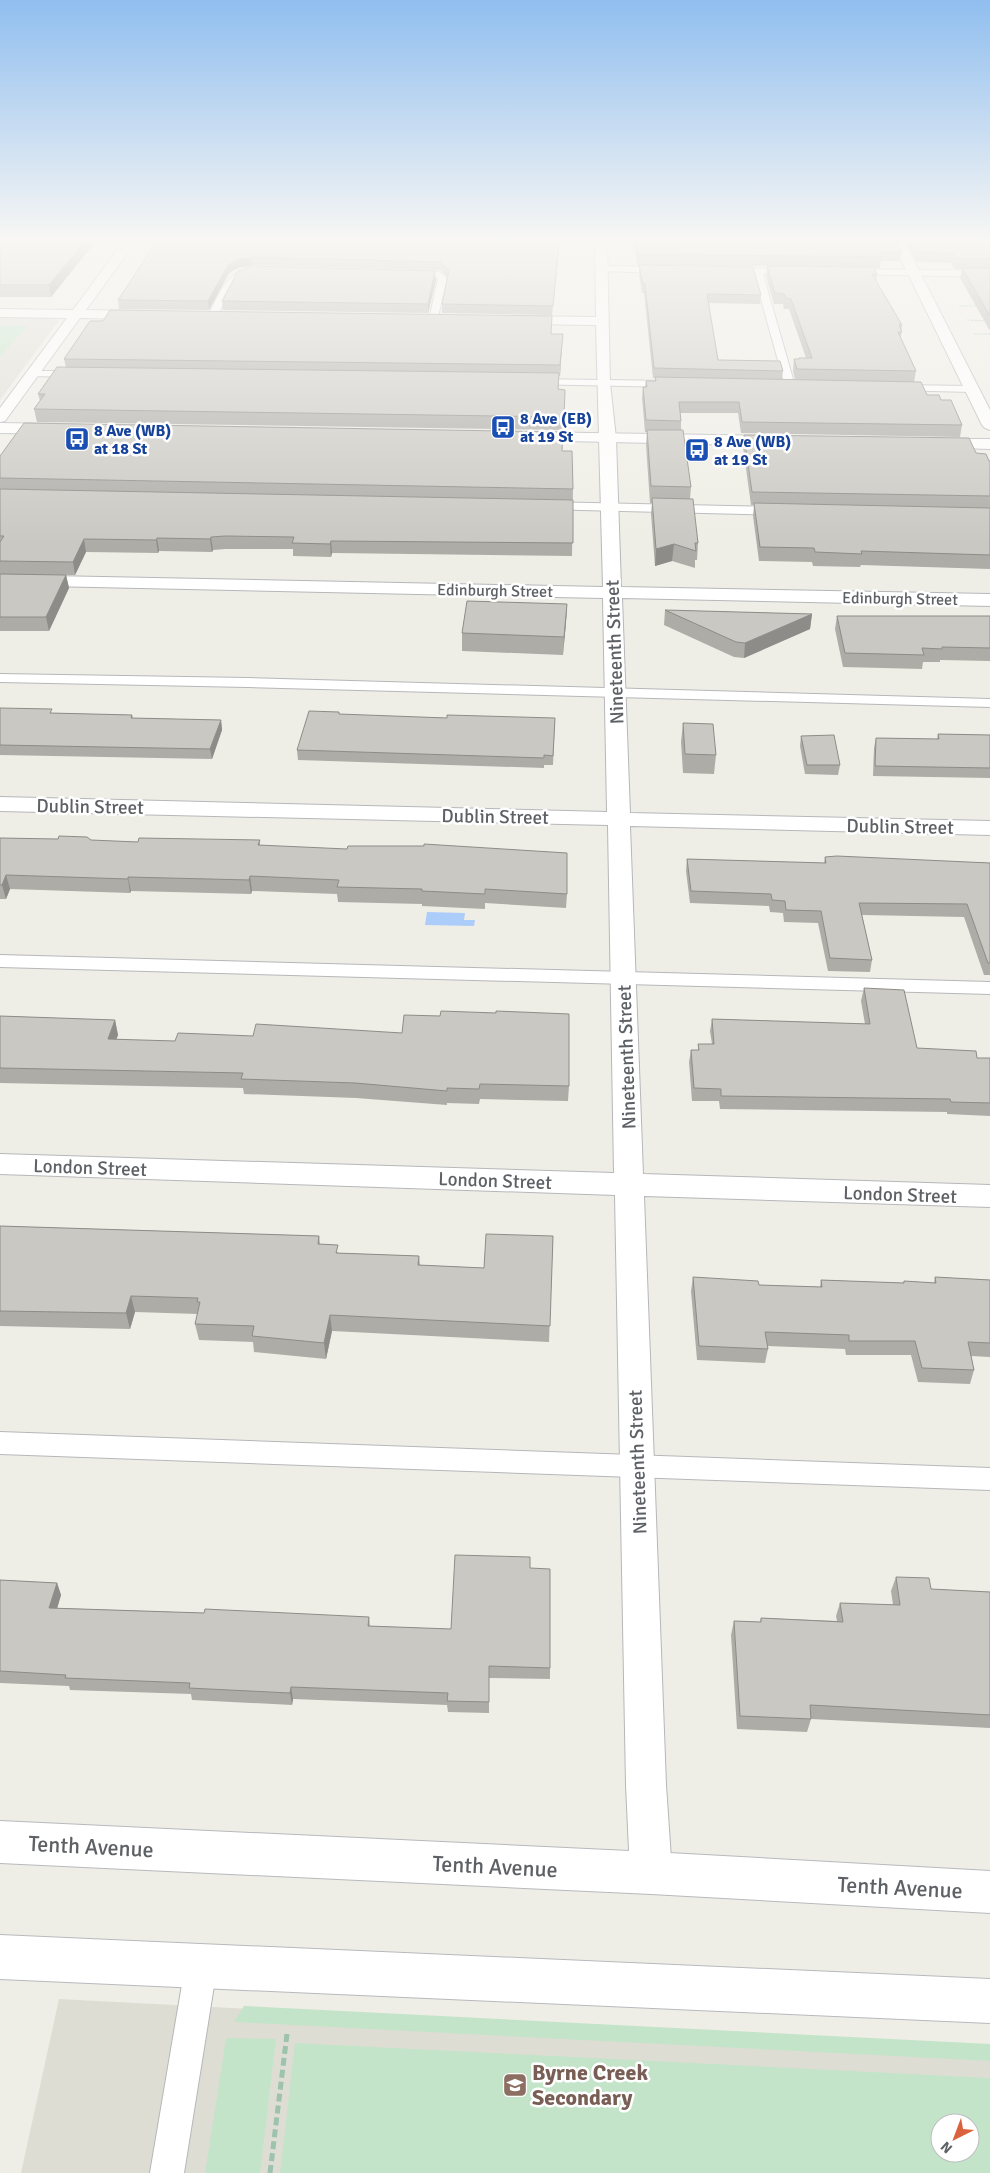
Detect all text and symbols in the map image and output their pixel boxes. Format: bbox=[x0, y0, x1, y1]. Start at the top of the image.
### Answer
place label: 8 Ave (EB) at 19 St bbox=[520, 409, 592, 447]
bus stop icon: 8 Ave (EB) at 19 St bbox=[490, 414, 516, 440]
place label: 8 Ave (WB) at 18 St bbox=[94, 421, 171, 459]
bus stop icon: 8 Ave (WB) at 18 St bbox=[64, 426, 90, 452]
place label: 8 Ave (WB) at 19 St bbox=[714, 432, 791, 470]
bus stop icon: 8 Ave (WB) at 19 St bbox=[684, 437, 710, 463]
street label: Nineteenth Street bbox=[600, 579, 630, 725]
street label: Edinburgh Street bbox=[437, 580, 553, 602]
street label: Edinburgh Street bbox=[842, 588, 958, 610]
street label: Dublin Street bbox=[36, 794, 144, 820]
street label: Dublin Street bbox=[441, 804, 549, 830]
street label: Dublin Street bbox=[846, 814, 954, 840]
street label: Nineteenth Street bbox=[612, 984, 642, 1130]
street label: London Street bbox=[33, 1154, 148, 1182]
street label: London Street bbox=[438, 1167, 553, 1195]
street label: London Street bbox=[843, 1181, 958, 1209]
street label: Nineteenth Street bbox=[623, 1389, 653, 1535]
street label: Tenth Avenue bbox=[28, 1830, 154, 1863]
street label: Tenth Avenue bbox=[432, 1850, 558, 1883]
street label: Tenth Avenue bbox=[837, 1871, 963, 1904]
place label: Byrne Creek Secondary bbox=[532, 2059, 648, 2111]
school or university icon: Byrne Creek Secondary bbox=[502, 2072, 528, 2098]
north arrow bbox=[930, 2113, 980, 2163]
text: N bbox=[937, 2138, 956, 2157]

